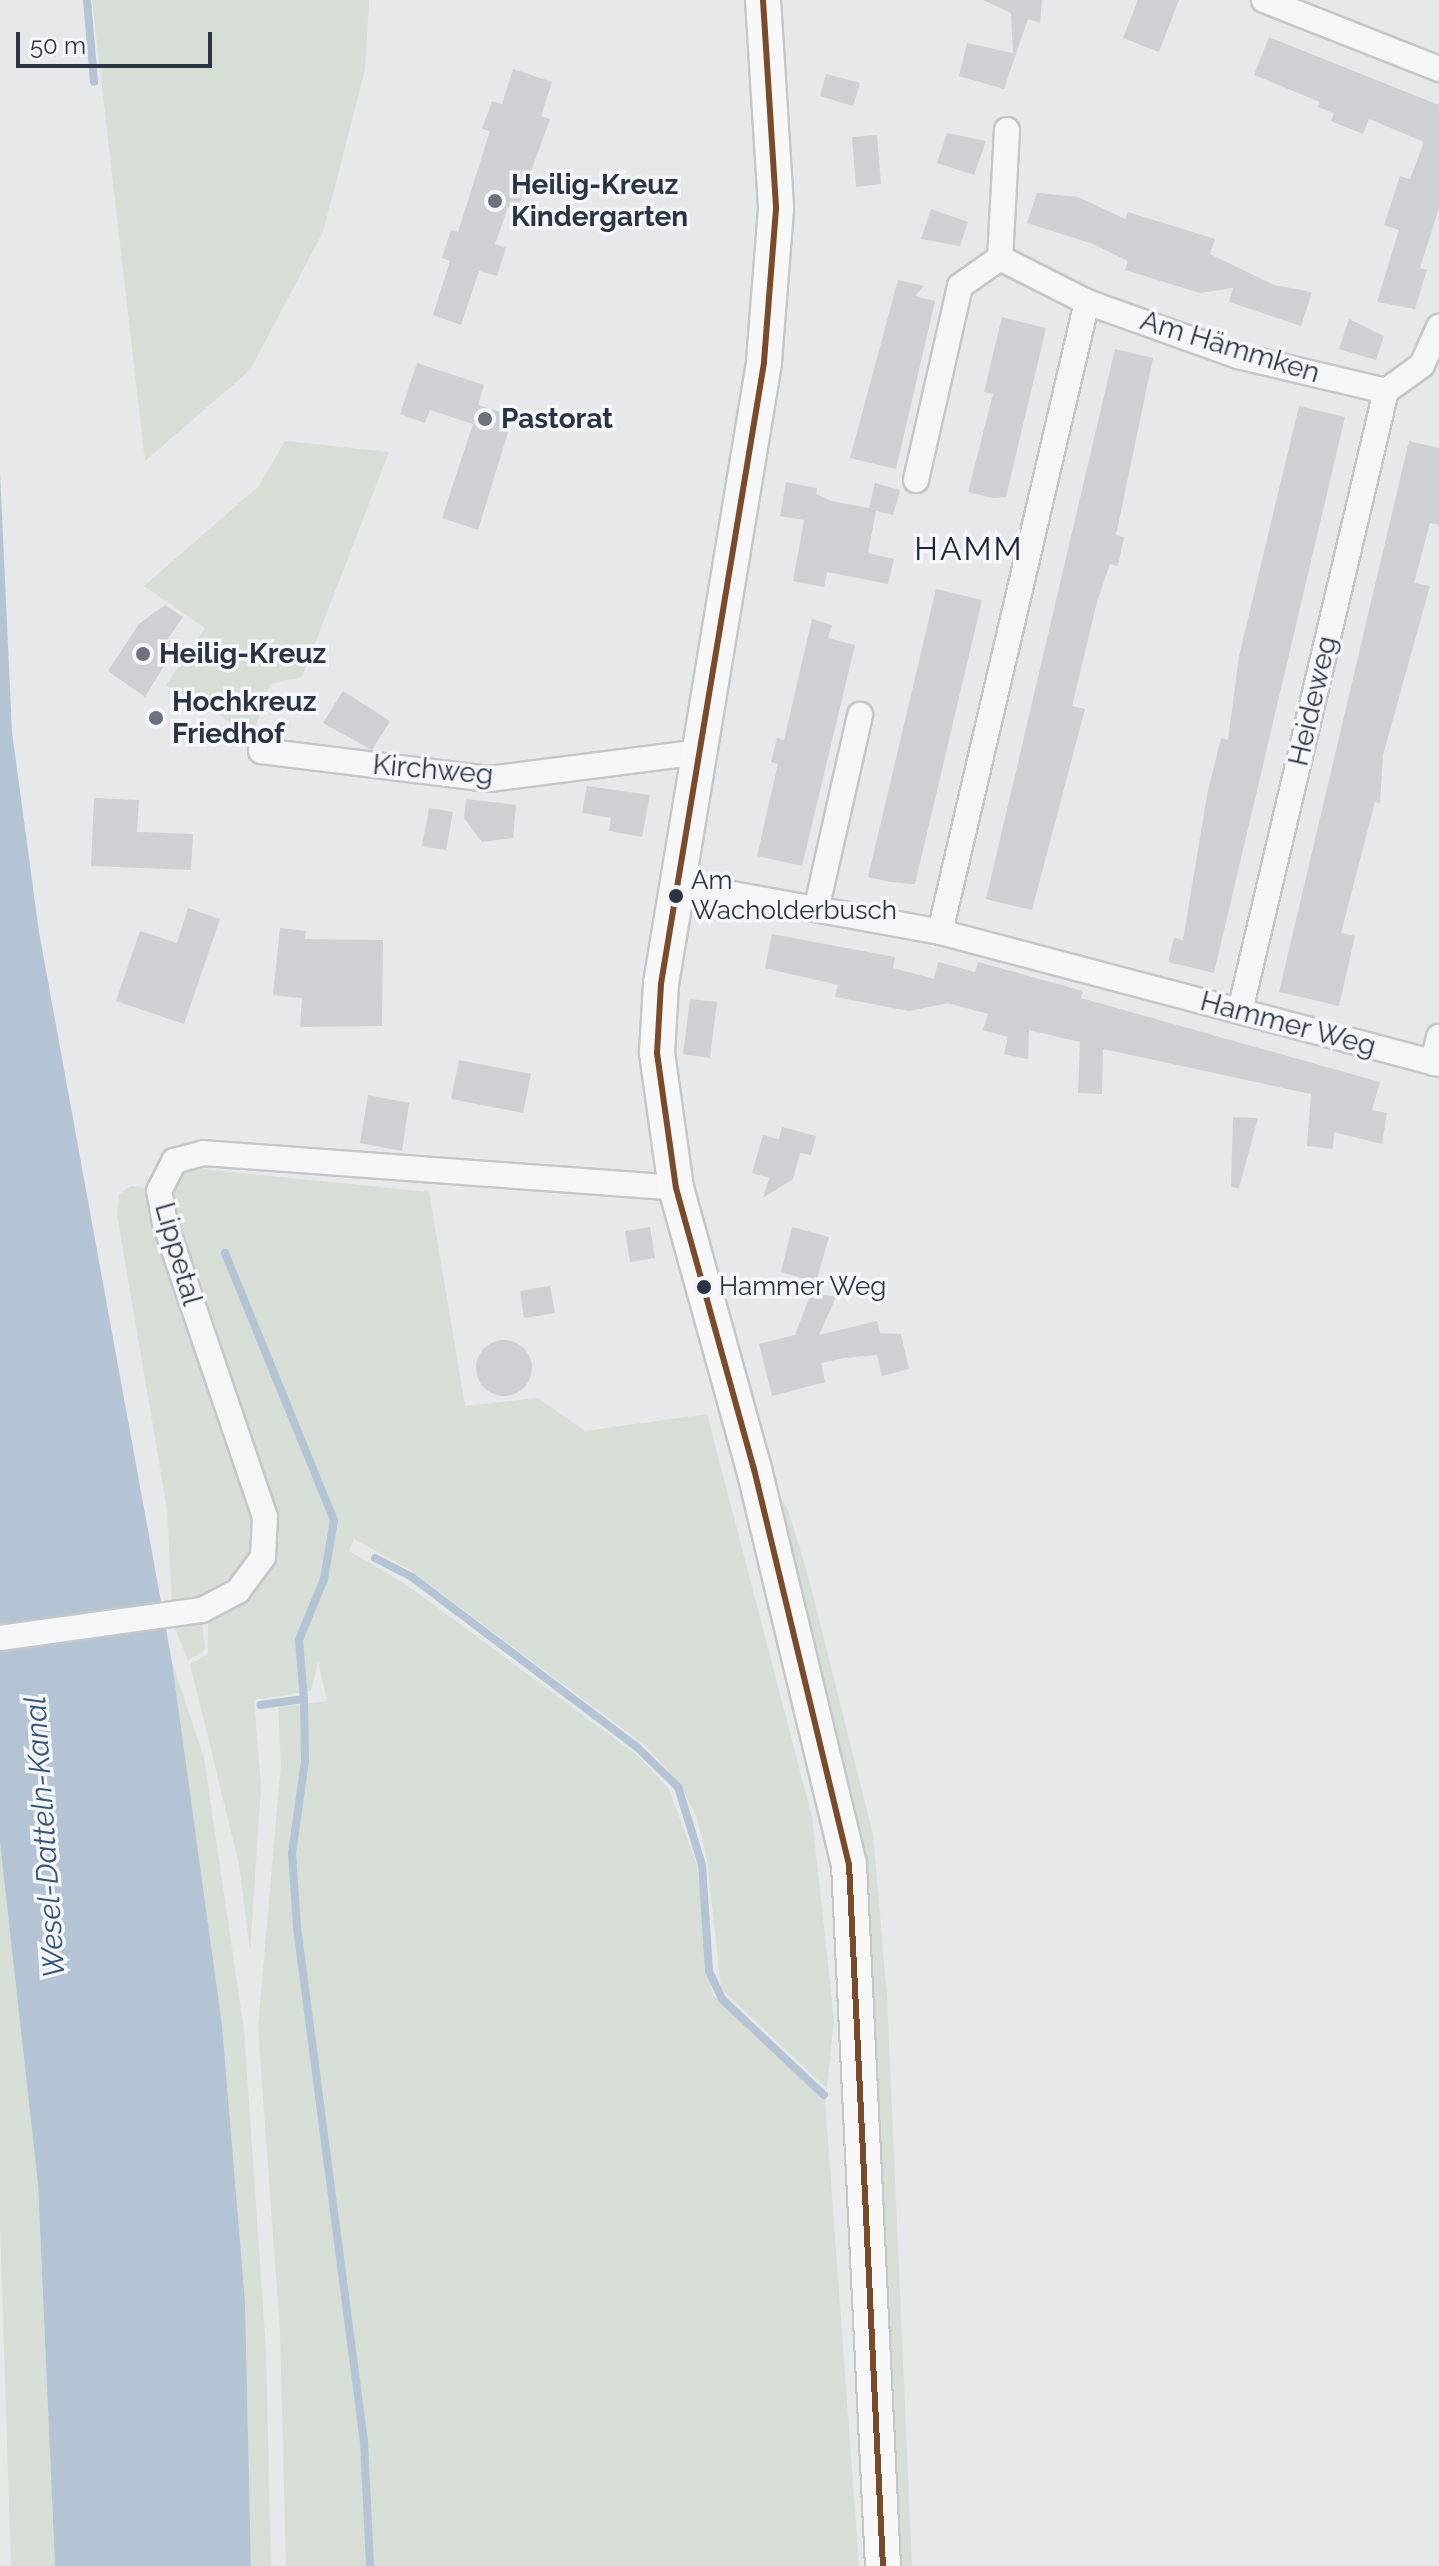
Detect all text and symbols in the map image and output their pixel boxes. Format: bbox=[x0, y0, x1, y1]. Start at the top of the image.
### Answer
scale bar bbox=[20, 16, 216, 66]
text: 50 m bbox=[30, 31, 86, 60]
place label: Heilig-Kreuz Kindergarten bbox=[511, 168, 688, 234]
marker: Heilig-Kreuz Kindergarten bbox=[486, 192, 504, 210]
street label: Am Hämmken bbox=[1136, 304, 1324, 390]
place label: Pastorat bbox=[501, 402, 613, 436]
marker: Pastorat bbox=[476, 410, 494, 428]
district label: HAMM bbox=[914, 530, 1024, 568]
street label: Heideweg bbox=[1282, 633, 1344, 769]
place label: Heilig-Kreuz bbox=[159, 637, 326, 671]
marker: Heilig-Kreuz bbox=[134, 645, 152, 663]
place label: Hochkreuz Friedhof bbox=[172, 685, 316, 751]
marker: Hochkreuz Friedhof bbox=[147, 709, 165, 727]
street label: Kirchweg bbox=[371, 748, 495, 792]
place label: Am Wacholderbusch bbox=[691, 865, 897, 926]
marker: Am Wacholderbusch bbox=[668, 888, 684, 904]
street label: Hammer Weg bbox=[1196, 984, 1380, 1064]
street label: Lippetal bbox=[147, 1199, 209, 1309]
place label: Hammer Weg bbox=[719, 1271, 888, 1303]
marker: Hammer Weg bbox=[696, 1279, 712, 1295]
water label: Wesel-Datteln-Kanal bbox=[17, 1695, 73, 1979]

